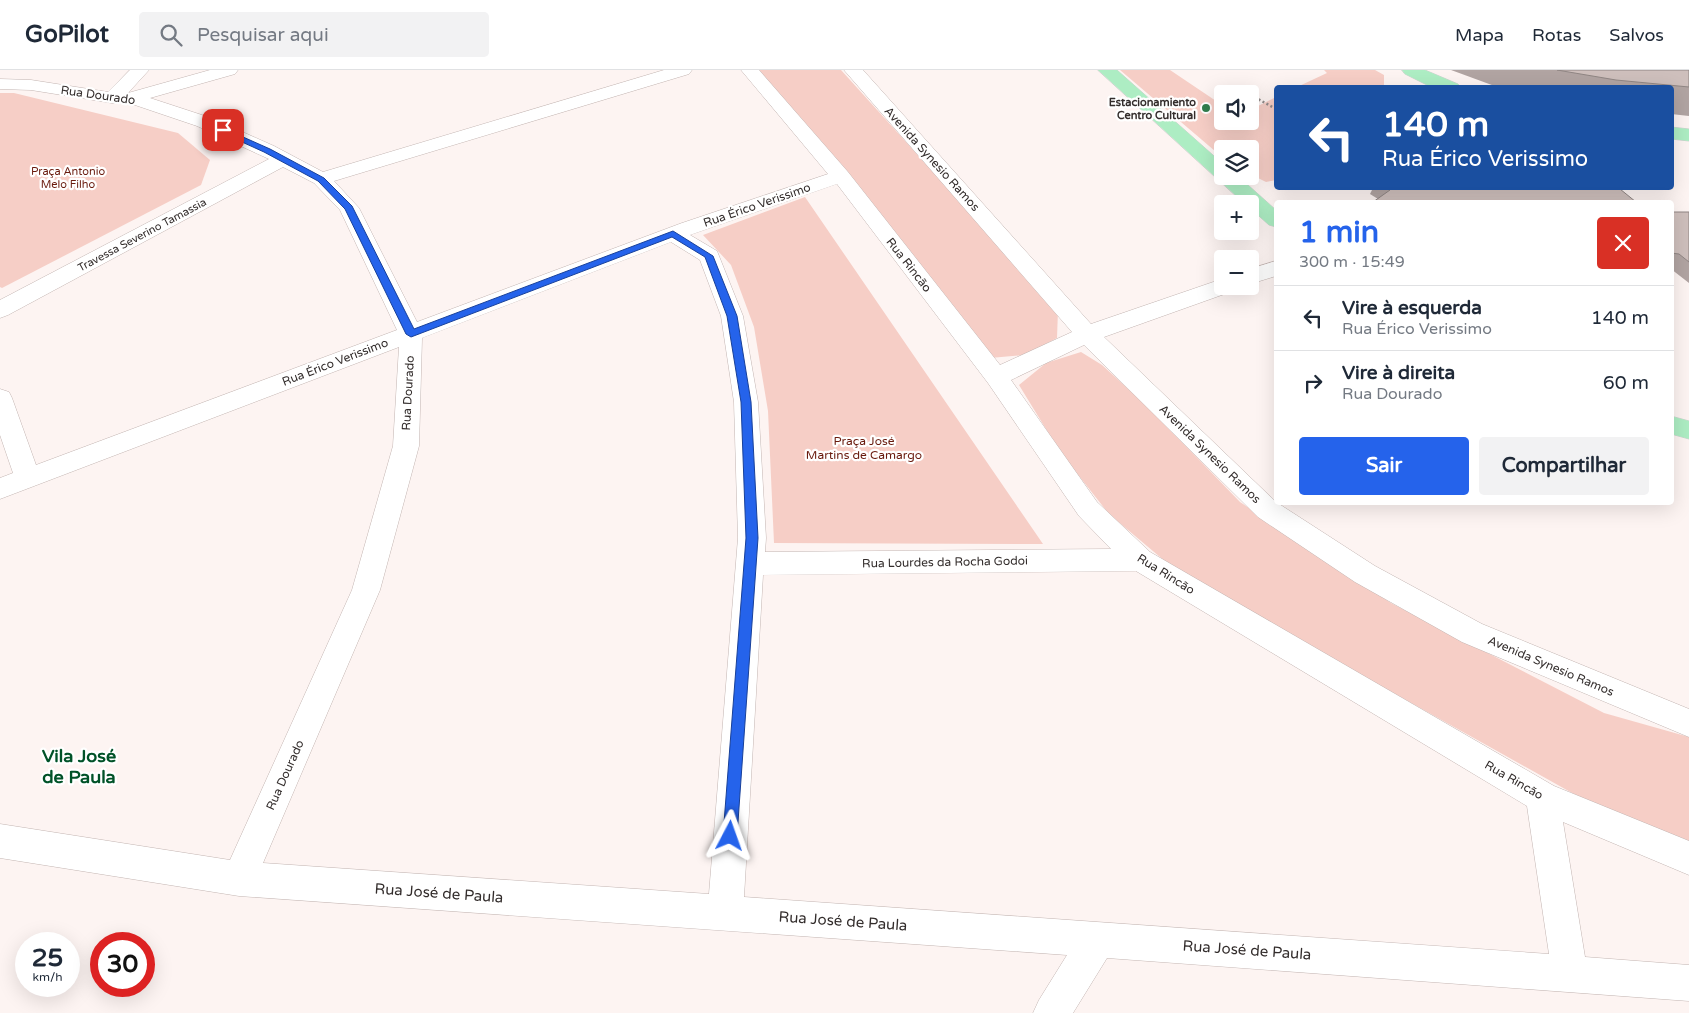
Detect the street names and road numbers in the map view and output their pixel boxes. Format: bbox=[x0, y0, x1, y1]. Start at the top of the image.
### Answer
street label: Rua Dourado bbox=[60, 83, 136, 107]
street label: Avenida Synesio Ramos bbox=[881, 104, 983, 214]
street label: Rua Érico Verissimo bbox=[702, 180, 812, 230]
street label: Travessa Severino Tamassia bbox=[75, 196, 209, 274]
street label: Rua Rincão bbox=[883, 235, 935, 295]
street label: Rua Érico Verissimo bbox=[280, 335, 390, 389]
street label: Rua Dourado bbox=[399, 355, 417, 431]
street label: Avenida Synesio Ramos bbox=[1156, 402, 1264, 506]
street label: Rua Rincão bbox=[1135, 551, 1197, 597]
street label: Rua Lourdes da Rocha Godoi bbox=[862, 554, 1028, 570]
street label: Avenida Synesio Ramos bbox=[1486, 633, 1616, 699]
street label: Rua Dourado bbox=[263, 738, 307, 812]
street label: Rua Rincão bbox=[1482, 758, 1546, 802]
street label: Rua José de Paula bbox=[374, 880, 504, 906]
street label: Rua José de Paula bbox=[778, 908, 908, 934]
street label: Rua José de Paula bbox=[1182, 937, 1312, 963]

